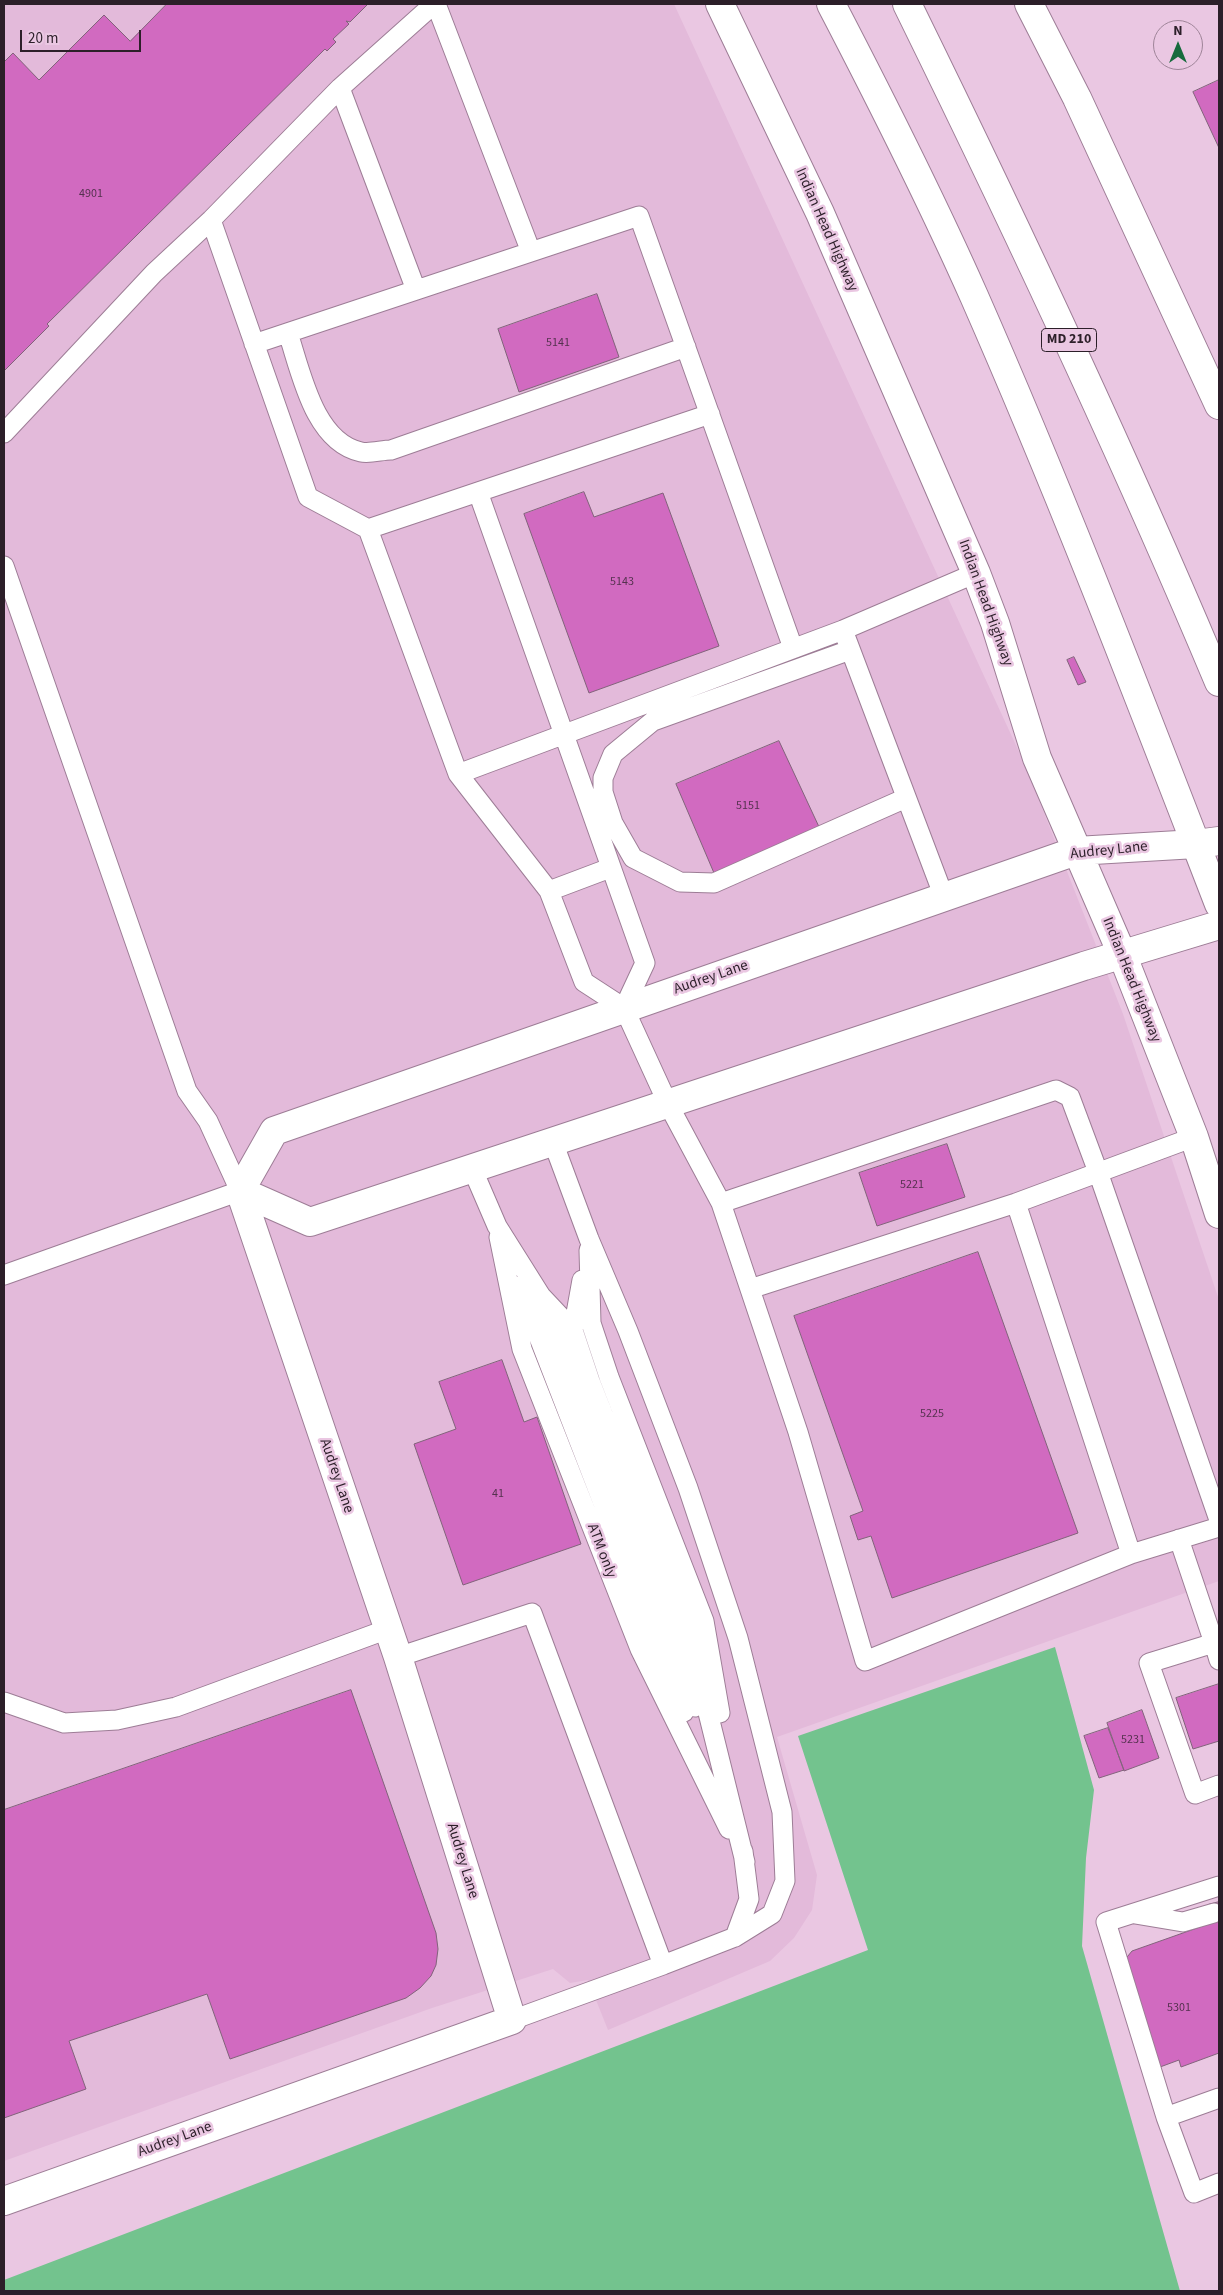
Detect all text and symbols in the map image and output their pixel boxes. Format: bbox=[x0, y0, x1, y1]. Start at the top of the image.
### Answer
scale bar bbox=[22, 20, 144, 52]
north arrow bbox=[1153, 20, 1203, 70]
text: N bbox=[1173, 21, 1183, 41]
text: 20 m bbox=[28, 28, 58, 49]
street label: Indian Head Highway bbox=[791, 165, 861, 295]
house number: 4901 bbox=[79, 187, 103, 201]
road number: MD 210 bbox=[1042, 328, 1096, 352]
house number: 5141 bbox=[546, 336, 570, 350]
street label: Indian Head Highway bbox=[954, 537, 1016, 669]
house number: 5143 bbox=[610, 575, 634, 589]
house number: 5151 bbox=[736, 799, 760, 813]
street label: Audrey Lane bbox=[1069, 838, 1149, 864]
street label: Indian Head Highway bbox=[1098, 915, 1164, 1045]
street label: Audrey Lane bbox=[671, 957, 751, 999]
house number: 5221 bbox=[900, 1178, 924, 1192]
house number: 5225 bbox=[920, 1407, 944, 1421]
street label: Audrey Lane bbox=[315, 1436, 357, 1516]
house number: 41 bbox=[492, 1487, 504, 1501]
street label: ATM only bbox=[582, 1521, 620, 1581]
house number: 5231 bbox=[1121, 1733, 1145, 1747]
street label: Audrey Lane bbox=[442, 1821, 482, 1901]
house number: 5301 bbox=[1167, 2001, 1191, 2015]
street label: Audrey Lane bbox=[135, 2118, 215, 2162]

